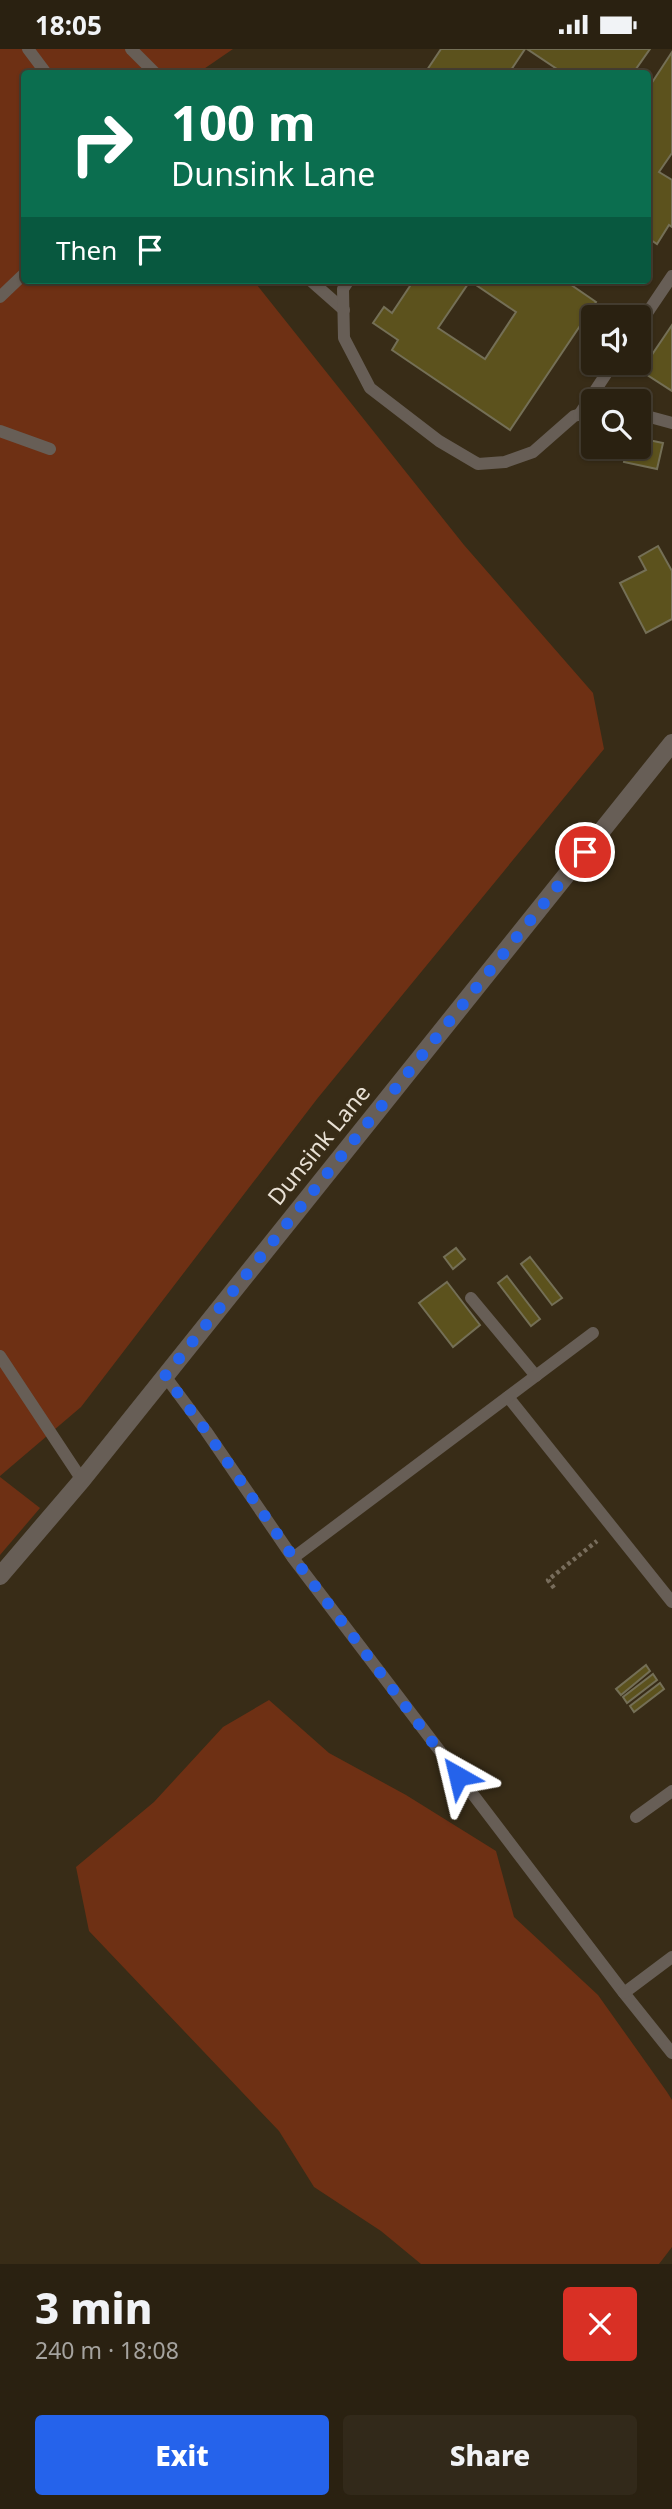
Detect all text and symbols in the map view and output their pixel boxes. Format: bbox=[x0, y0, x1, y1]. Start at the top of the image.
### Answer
text: 18:05 bbox=[35, 7, 102, 43]
text: 100 m bbox=[171, 89, 316, 155]
icon: right bbox=[56, 98, 147, 189]
text: Dunsink Lane bbox=[171, 152, 375, 195]
icon: arrive bbox=[131, 231, 169, 269]
text: Then bbox=[56, 232, 117, 268]
map controls bbox=[581, 305, 651, 459]
button: sound bbox=[581, 305, 651, 375]
button: search bbox=[581, 389, 651, 459]
pin bbox=[555, 822, 615, 882]
icon: arrive bbox=[566, 833, 604, 871]
street label: Dunsink Lane bbox=[260, 1077, 377, 1211]
position arrow bbox=[421, 1739, 495, 1813]
text: 3 min bbox=[35, 2279, 152, 2336]
button: close bbox=[563, 2287, 637, 2361]
text: 240 m · 18:08 bbox=[35, 2334, 179, 2366]
button: Exit bbox=[35, 2415, 329, 2495]
button: Share bbox=[343, 2415, 637, 2495]

